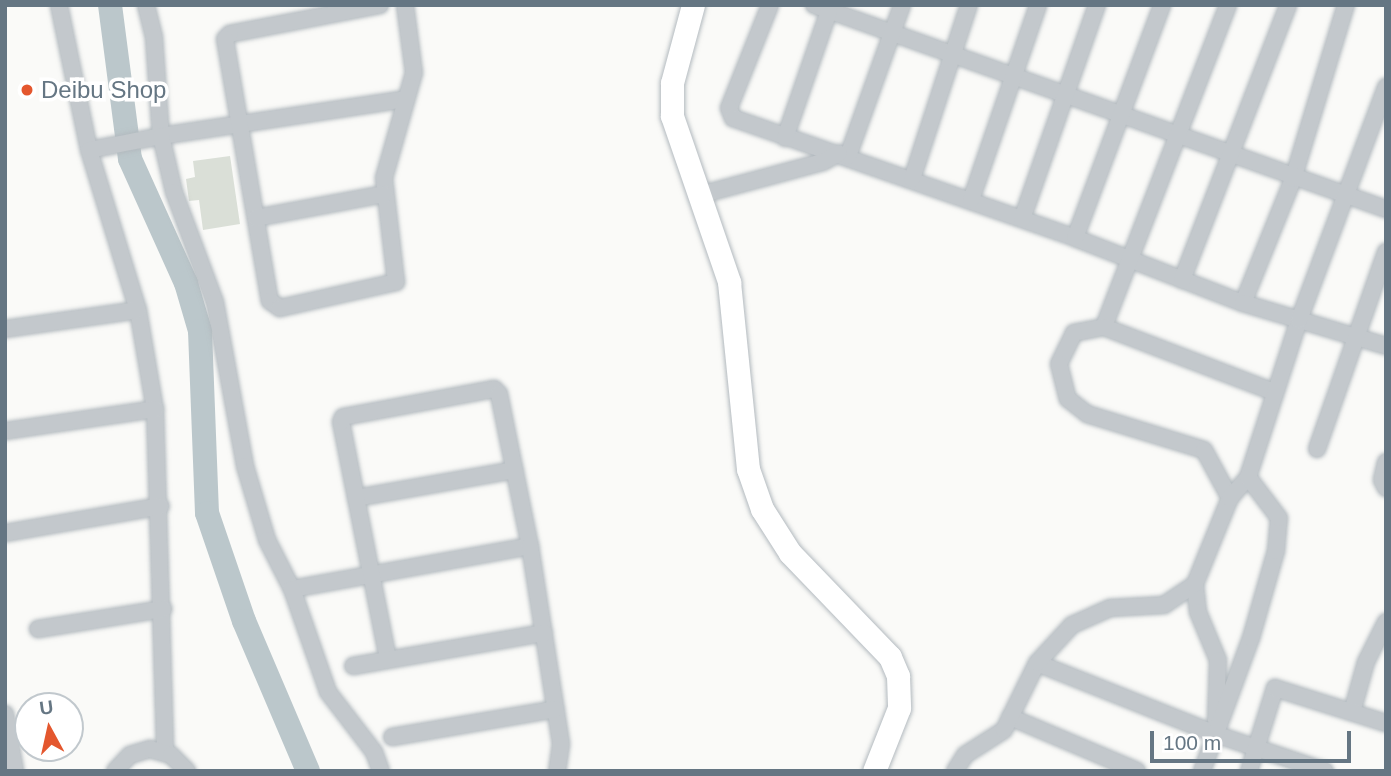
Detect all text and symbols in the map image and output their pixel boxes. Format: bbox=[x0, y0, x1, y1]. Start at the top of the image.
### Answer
place label: Deibu Shop bbox=[41, 76, 166, 104]
marker: Deibu Shop bbox=[19, 82, 35, 98]
north arrow bbox=[14, 692, 84, 762]
text: U bbox=[38, 696, 55, 719]
scale bar bbox=[1153, 716, 1354, 760]
text: 100 m bbox=[1163, 731, 1221, 754]

